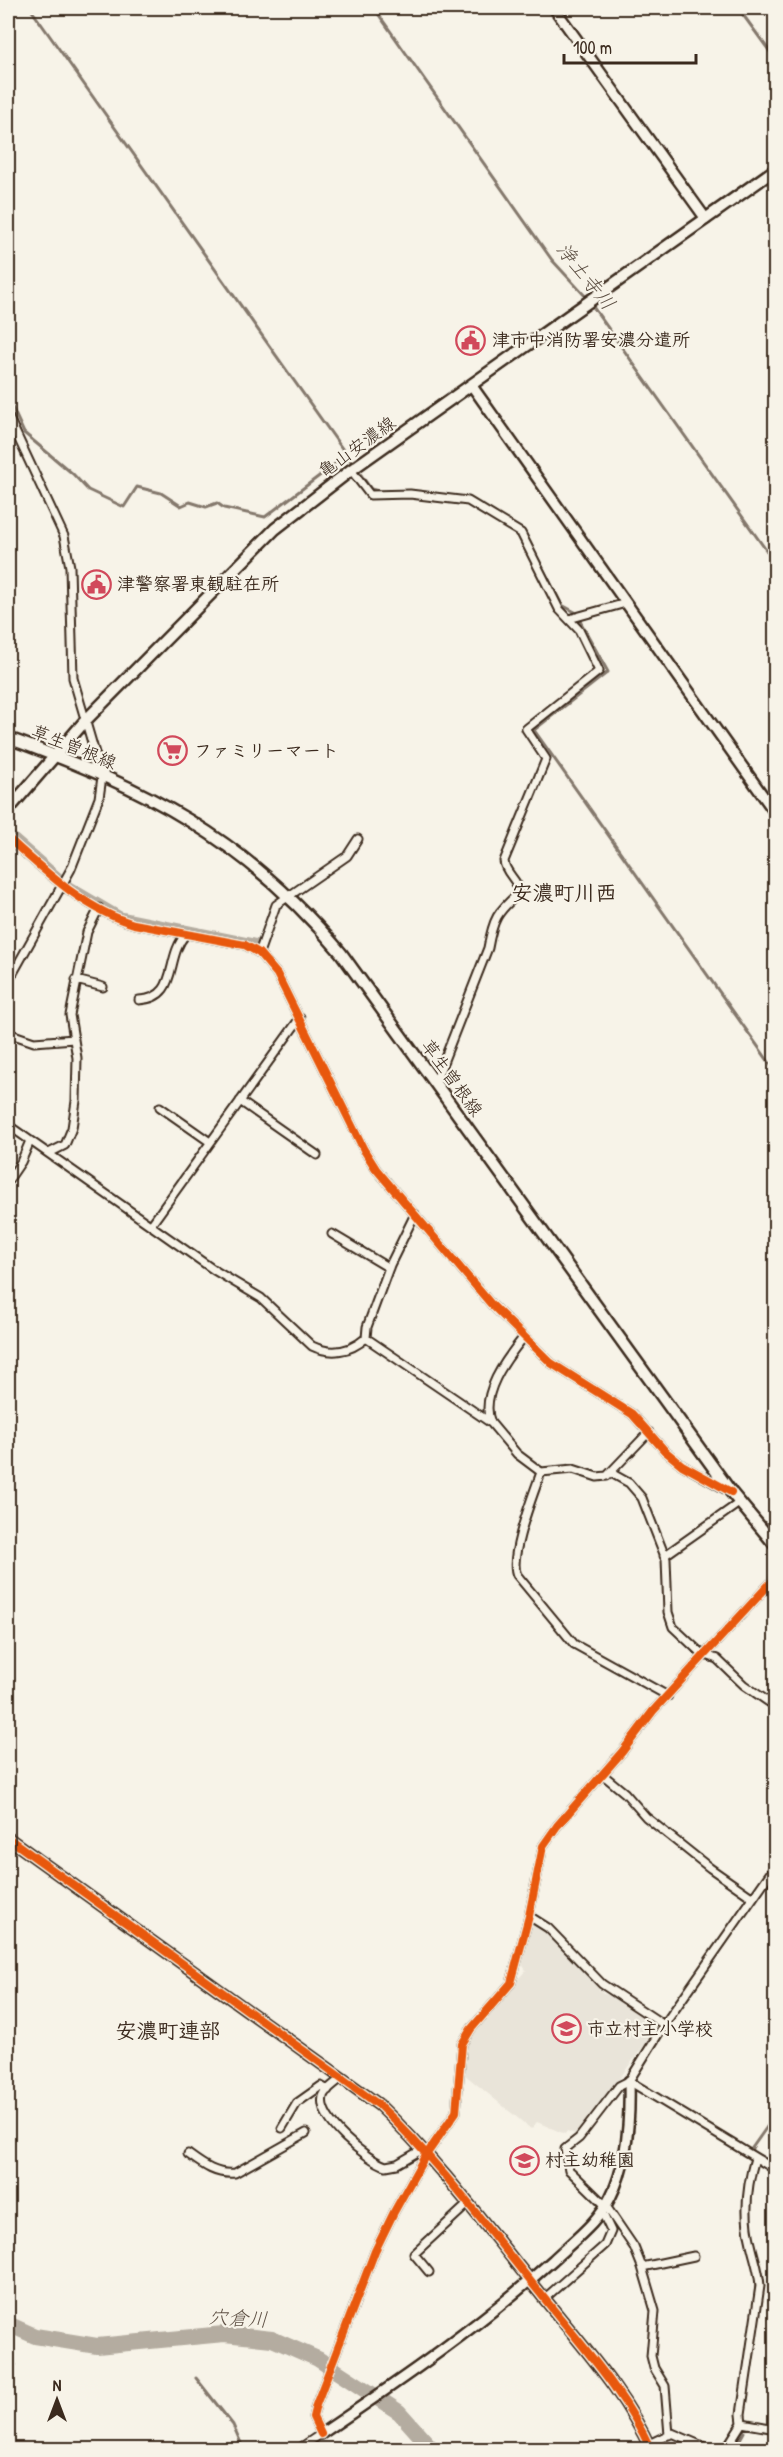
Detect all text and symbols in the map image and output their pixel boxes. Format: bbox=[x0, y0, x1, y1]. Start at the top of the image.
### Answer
scale bar bbox=[564, 27, 696, 65]
text: 100 m bbox=[573, 35, 612, 60]
water label: 浄土寺川 bbox=[551, 236, 622, 315]
public building icon: 津市中消防署安濃分遣所 bbox=[455, 324, 487, 356]
place label: 津市中消防署安濃分遣所 bbox=[492, 327, 690, 352]
street label: 亀山安濃線 bbox=[313, 410, 400, 483]
public building icon: 津警察署東観駐在所 bbox=[80, 568, 112, 600]
place label: 津警察署東観駐在所 bbox=[117, 571, 279, 596]
street label: 草生曽根線 bbox=[28, 718, 121, 775]
supermarket icon: ファミリーマート bbox=[157, 735, 189, 767]
place label: ファミリーマート bbox=[194, 738, 339, 763]
district label: 安濃町川西 bbox=[512, 878, 617, 907]
street label: 草生曽根線 bbox=[416, 1034, 489, 1121]
school or university icon: 市立村主小学校 bbox=[550, 2013, 582, 2045]
district label: 安濃町連部 bbox=[116, 2016, 221, 2045]
place label: 市立村主小学校 bbox=[587, 2016, 713, 2041]
school or university icon: 村主幼稚園 bbox=[508, 2144, 540, 2176]
place label: 村主幼稚園 bbox=[545, 2147, 635, 2172]
water label: 穴倉川 bbox=[207, 2302, 269, 2333]
north arrow bbox=[27, 2370, 87, 2430]
text: N bbox=[53, 2374, 62, 2396]

